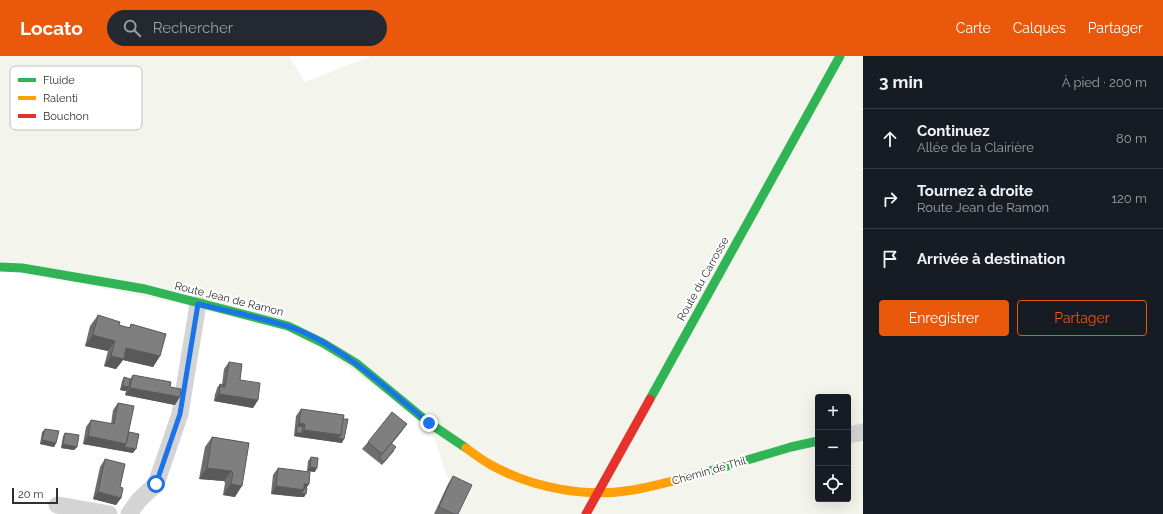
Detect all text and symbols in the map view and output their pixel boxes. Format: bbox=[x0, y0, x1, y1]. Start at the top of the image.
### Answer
search box bbox=[107, 10, 387, 46]
text: Locato bbox=[20, 17, 83, 39]
icon: search bbox=[121, 17, 143, 39]
text: Rechercher bbox=[153, 19, 233, 37]
text: Carte bbox=[956, 20, 991, 36]
text: Calques bbox=[1013, 20, 1066, 36]
text: Partager bbox=[1088, 20, 1143, 36]
legend bbox=[10, 66, 142, 130]
text: 3 min bbox=[879, 72, 923, 92]
text: Fluide bbox=[43, 74, 75, 87]
text: À pied · 200 m bbox=[1062, 75, 1147, 90]
text: Ralenti bbox=[43, 92, 78, 105]
text: Bouchon bbox=[43, 110, 89, 123]
text: Continuez bbox=[917, 122, 990, 140]
icon: ahead bbox=[879, 128, 901, 150]
text: 80 m bbox=[1116, 131, 1147, 146]
text: Allée de la Clairière bbox=[917, 140, 1034, 155]
text: Tournez à droite bbox=[917, 182, 1033, 200]
icon: right bbox=[879, 188, 901, 210]
text: 120 m bbox=[1111, 191, 1147, 206]
text: Route Jean de Ramon bbox=[917, 200, 1049, 215]
street label: Route du Carrosse bbox=[675, 234, 732, 323]
icon: arrive bbox=[879, 248, 901, 270]
text: Arrivée à destination bbox=[917, 250, 1065, 268]
street label: Route Jean de Ramon bbox=[173, 279, 285, 319]
button: Enregistrer bbox=[879, 300, 1009, 336]
button: Partager bbox=[1017, 300, 1147, 336]
map controls bbox=[815, 394, 851, 502]
button: + bbox=[815, 394, 851, 430]
route end bbox=[420, 414, 438, 432]
button: − bbox=[815, 430, 851, 466]
street label: Chemin de Thil bbox=[670, 454, 748, 488]
button: locate bbox=[815, 466, 851, 502]
route start bbox=[147, 475, 165, 493]
scale bar bbox=[12, 486, 58, 505]
text: 20 m bbox=[18, 488, 43, 501]

